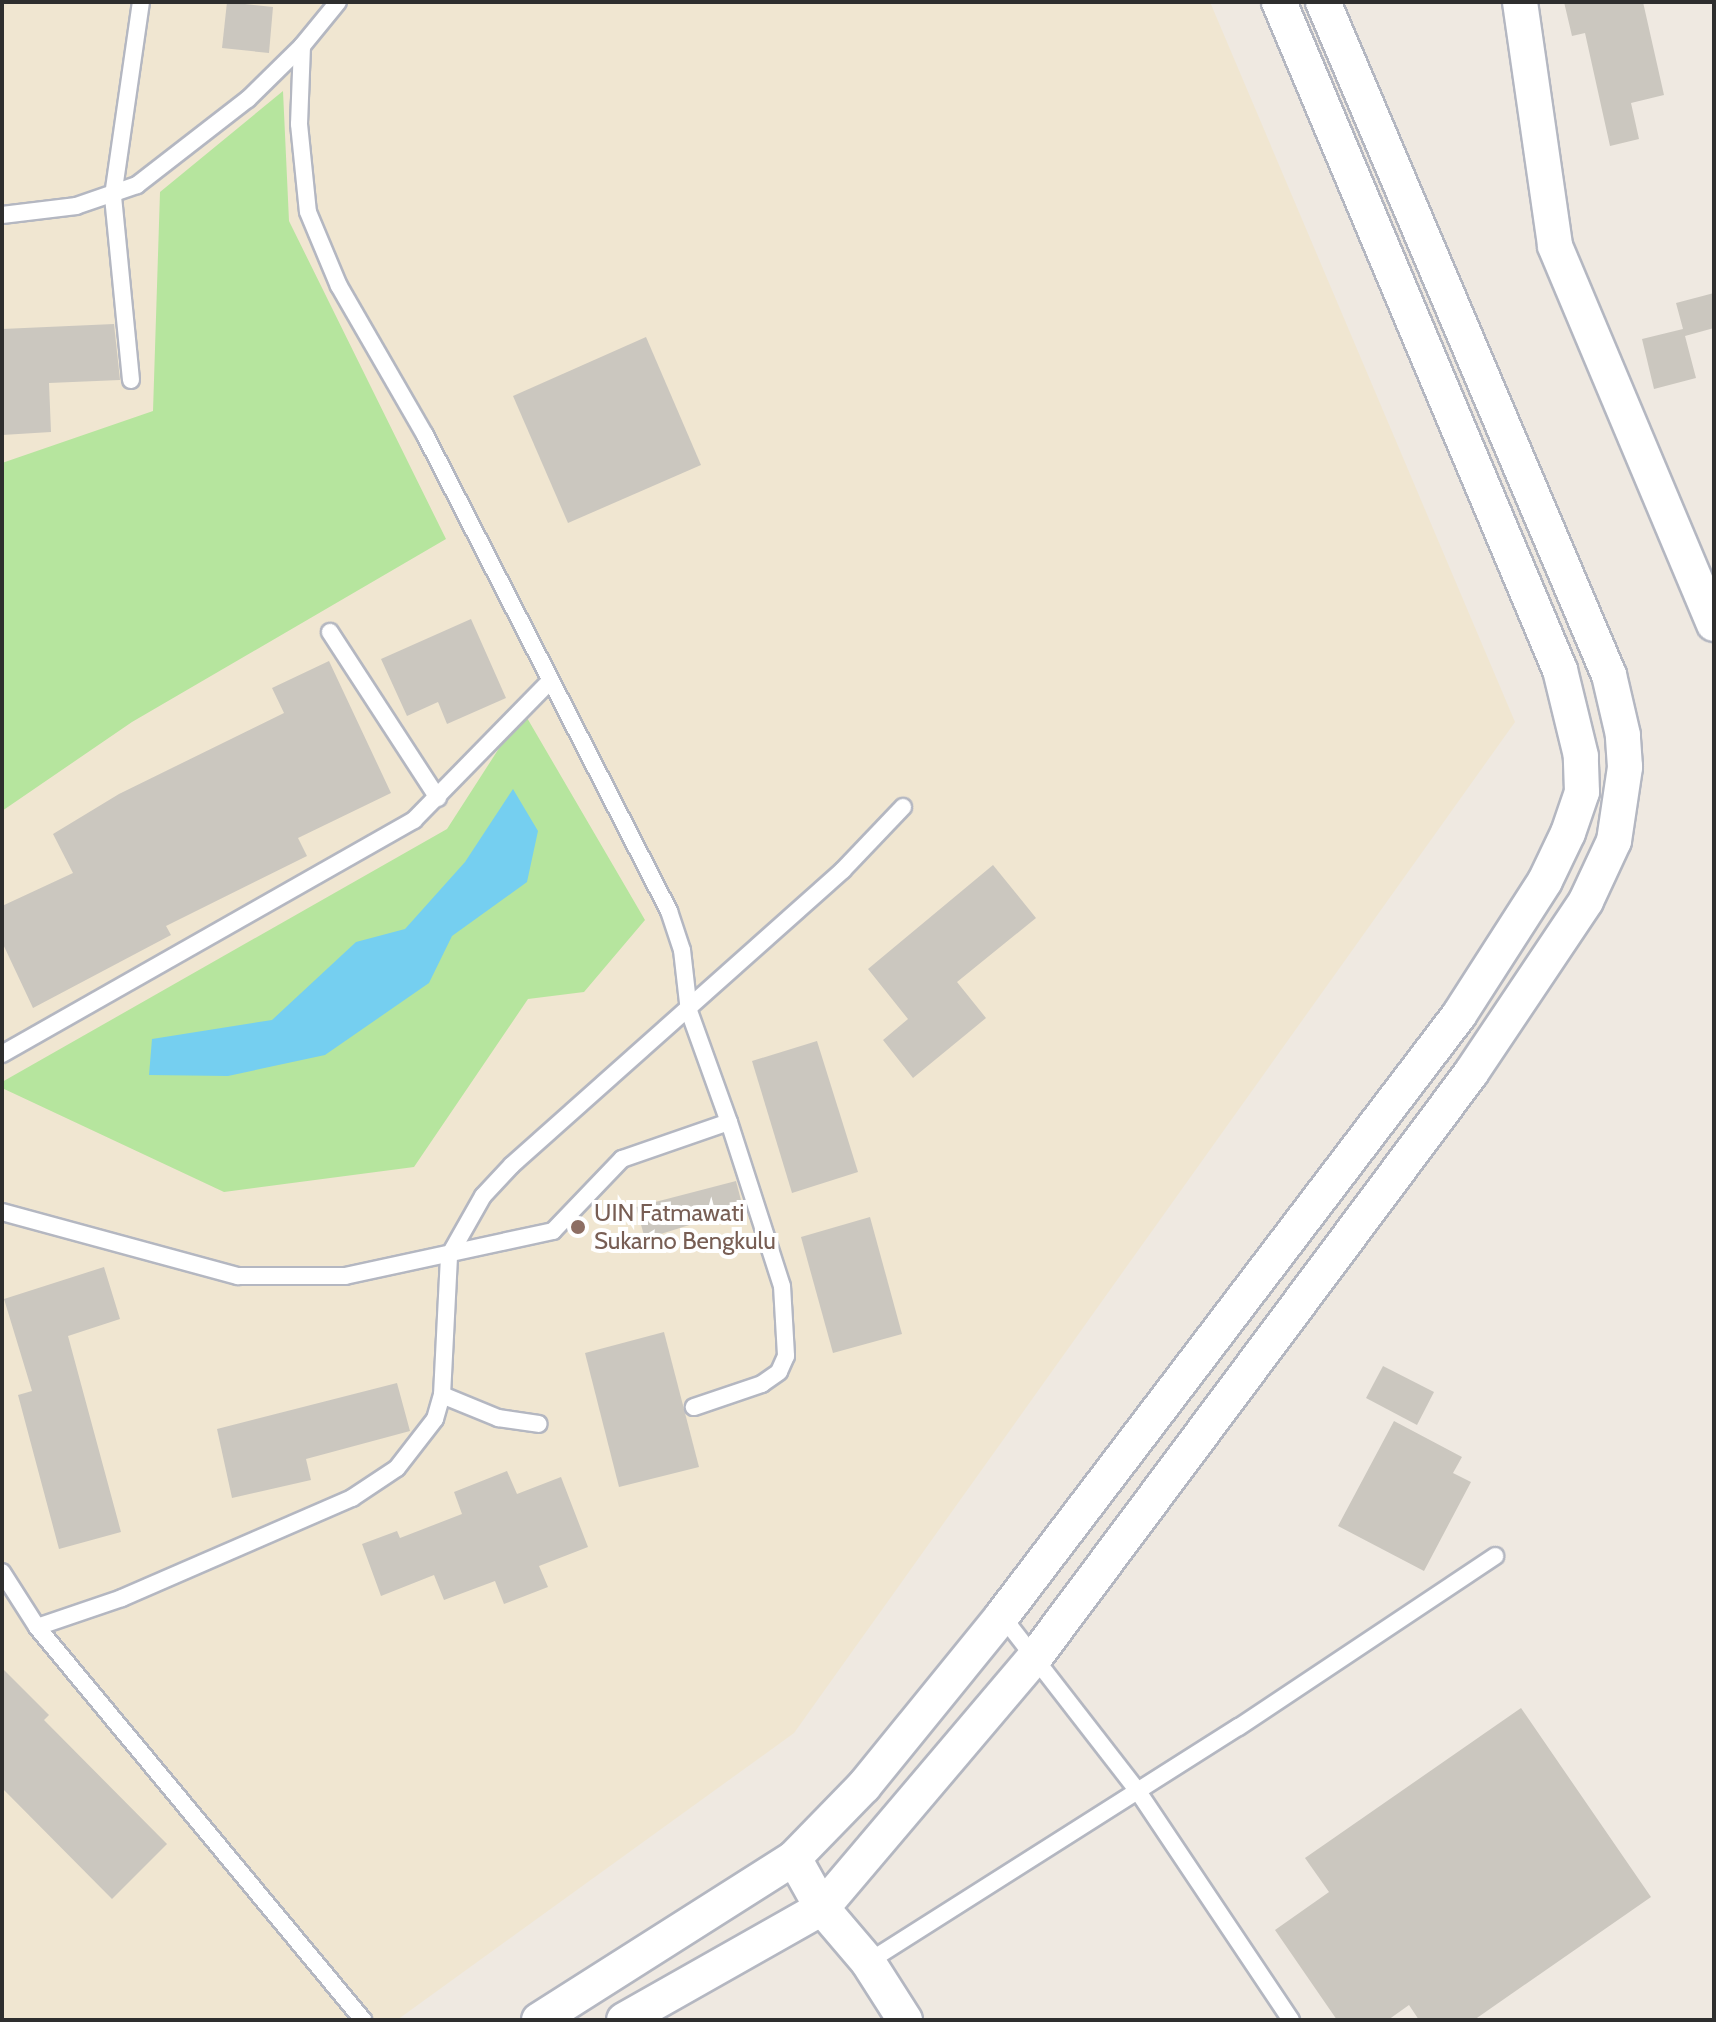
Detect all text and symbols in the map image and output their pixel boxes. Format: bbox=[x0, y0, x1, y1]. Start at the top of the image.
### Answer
place label: UIN Fatmawati Sukarno Bengkulu bbox=[594, 1199, 776, 1255]
marker: UIN Fatmawati Sukarno Bengkulu bbox=[569, 1218, 587, 1236]

